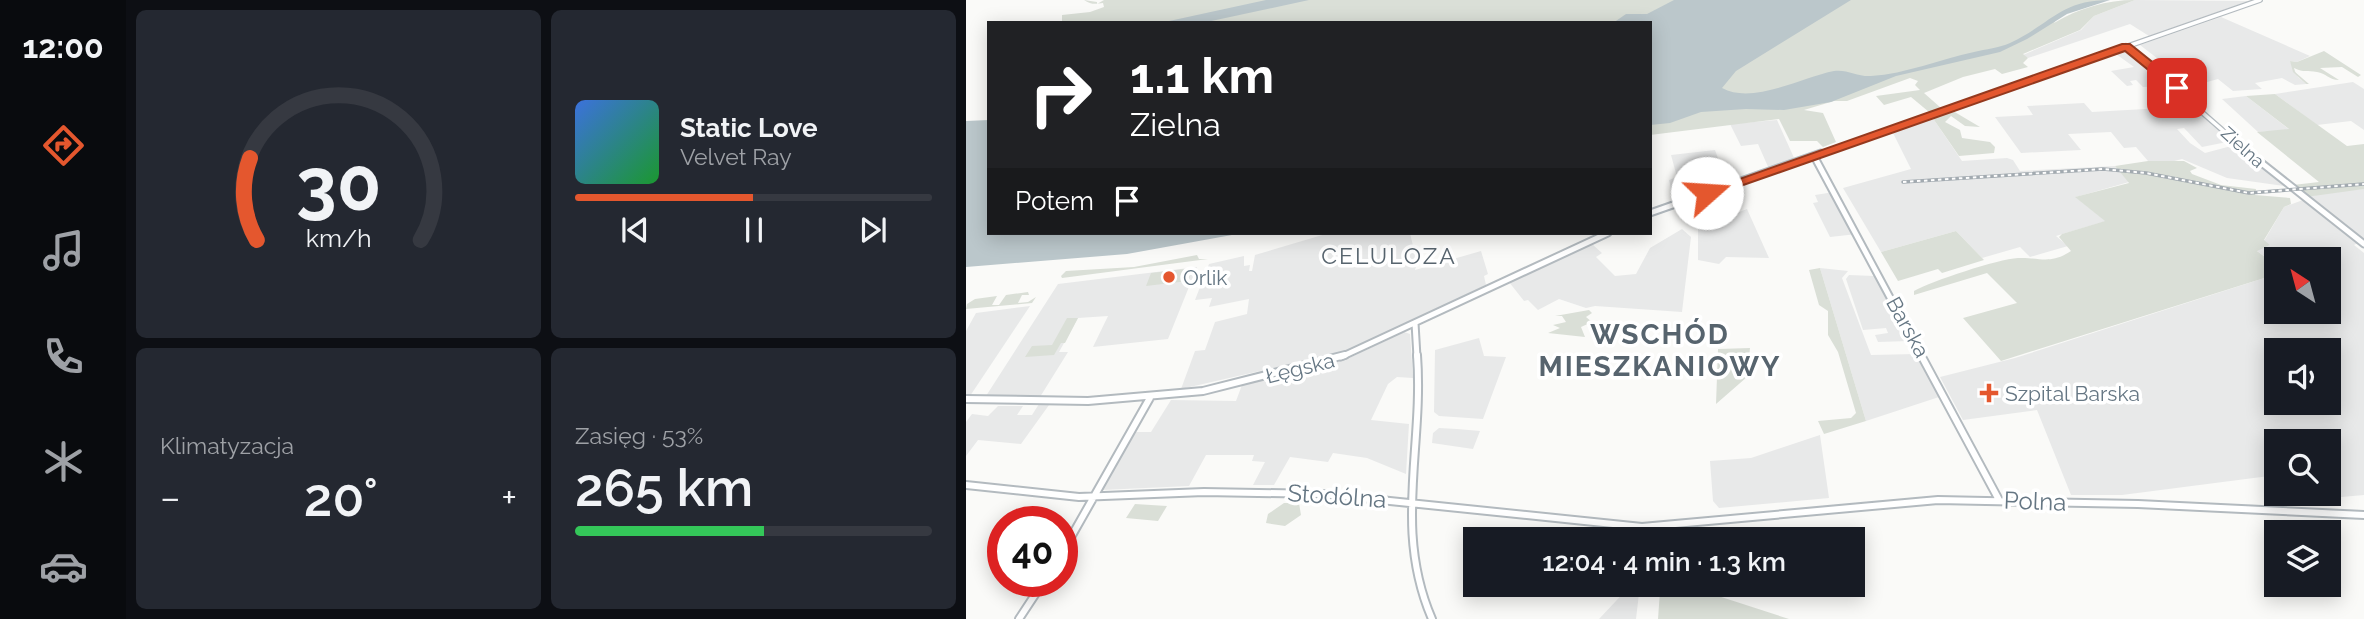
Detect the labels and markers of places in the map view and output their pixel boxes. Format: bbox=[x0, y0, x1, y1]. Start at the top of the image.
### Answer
pin bbox=[2147, 58, 2207, 118]
place label: Orlik bbox=[1183, 265, 1228, 290]
marker: Orlik bbox=[1161, 269, 1177, 285]
place label: Szpital Barska bbox=[2005, 381, 2140, 406]
marker: Szpital Barska bbox=[1979, 383, 1999, 403]

